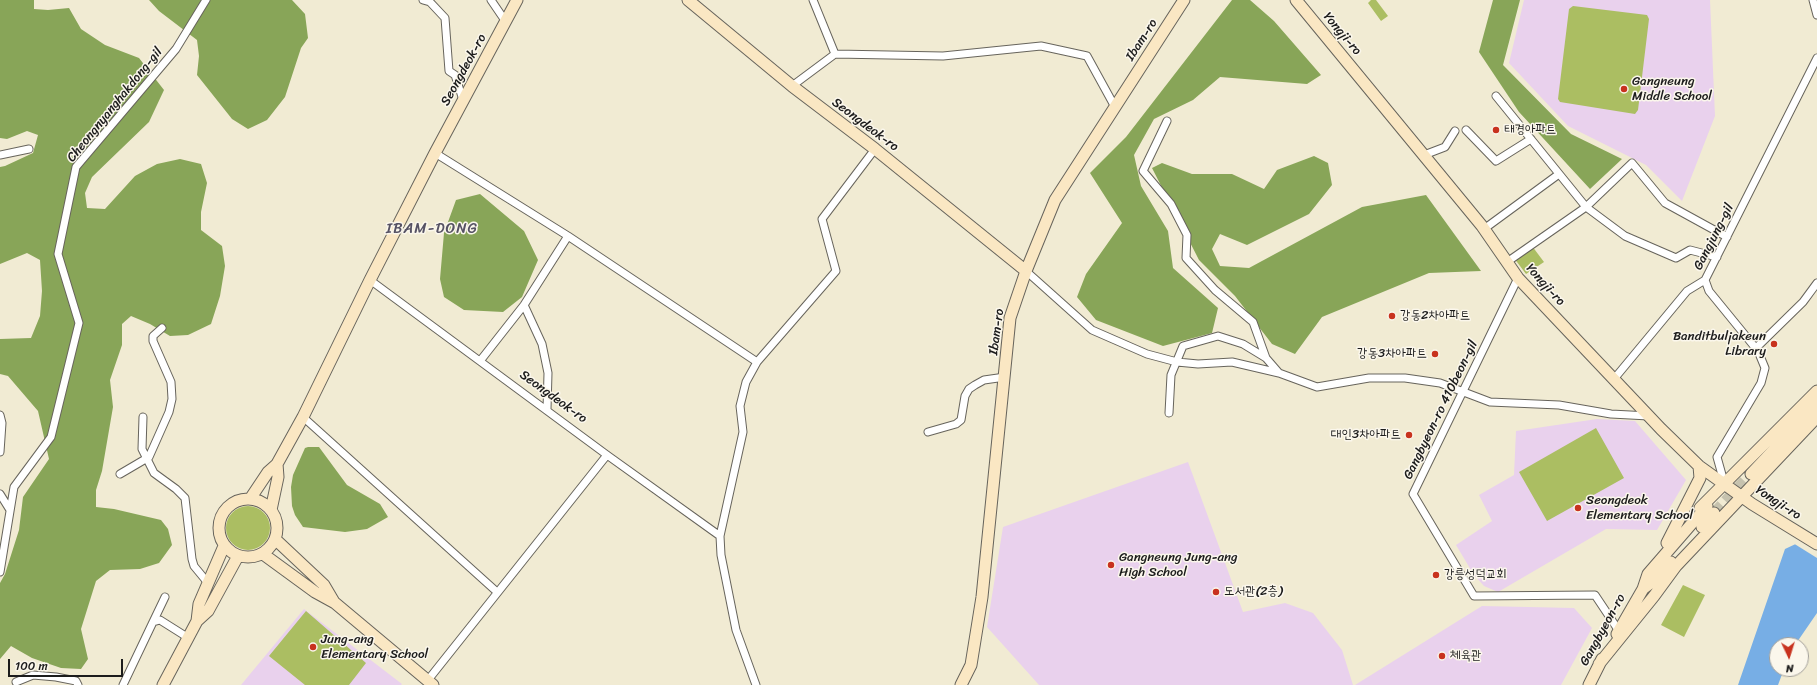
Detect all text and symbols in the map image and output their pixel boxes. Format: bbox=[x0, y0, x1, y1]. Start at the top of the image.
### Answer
street label: Yongji-ro bbox=[1320, 9, 1364, 59]
street label: Ibam-ro bbox=[1123, 16, 1161, 64]
street label: Seongdeok-ro bbox=[438, 31, 490, 109]
street label: Cheongnyanghakdong-gil bbox=[64, 45, 166, 165]
place label: Gangneung Middle School bbox=[1632, 74, 1712, 105]
marker: Gangneung Middle School bbox=[1619, 84, 1629, 94]
street label: Seongdeok-ro bbox=[829, 95, 901, 155]
place label: 태경아파트 bbox=[1504, 122, 1556, 138]
marker: 태경아파트 bbox=[1491, 125, 1501, 135]
street label: Gangjung-gil bbox=[1691, 201, 1737, 273]
district label: IBAM-DONG bbox=[386, 220, 478, 238]
street label: Yongji-ro bbox=[1522, 261, 1568, 309]
street label: Ibam-ro bbox=[986, 308, 1008, 356]
place label: 강동2차아파트 bbox=[1400, 308, 1470, 324]
marker: 강동2차아파트 bbox=[1387, 311, 1397, 321]
place label: Banditbuljakeun Library bbox=[1673, 329, 1766, 360]
street label: Gangbyeon-ro 410beon-gil bbox=[1401, 338, 1481, 482]
marker: Banditbuljakeun Library bbox=[1769, 339, 1779, 349]
place label: 강동3차아파트 bbox=[1357, 346, 1427, 362]
marker: 강동3차아파트 bbox=[1430, 349, 1440, 359]
street label: Seongdeok-ro bbox=[516, 367, 590, 427]
place label: 대인3차아파트 bbox=[1331, 427, 1401, 443]
marker: 대인3차아파트 bbox=[1404, 430, 1414, 440]
street label: Yongji-ro bbox=[1752, 483, 1804, 523]
place label: Seongdeok Elementary School bbox=[1586, 493, 1693, 524]
marker: Seongdeok Elementary School bbox=[1573, 503, 1583, 513]
place label: Gangneung Jung-ang High School bbox=[1119, 550, 1238, 581]
marker: Gangneung Jung-ang High School bbox=[1106, 560, 1116, 570]
place label: 강릉성덕교회 bbox=[1444, 567, 1507, 583]
marker: 강릉성덕교회 bbox=[1431, 570, 1441, 580]
place label: 도서관(2층) bbox=[1224, 584, 1283, 600]
marker: 도서관(2층) bbox=[1211, 587, 1221, 597]
street label: Gangbyeon-ro bbox=[1577, 591, 1629, 669]
place label: Jung-ang Elementary School bbox=[321, 632, 428, 663]
north arrow bbox=[1769, 637, 1809, 677]
marker: Jung-ang Elementary School bbox=[308, 642, 318, 652]
place label: 체육관 bbox=[1450, 648, 1481, 664]
scale bar bbox=[10, 651, 125, 677]
marker: 체육관 bbox=[1437, 651, 1447, 661]
text: 100 m bbox=[15, 655, 48, 677]
text: N bbox=[1785, 659, 1794, 678]

